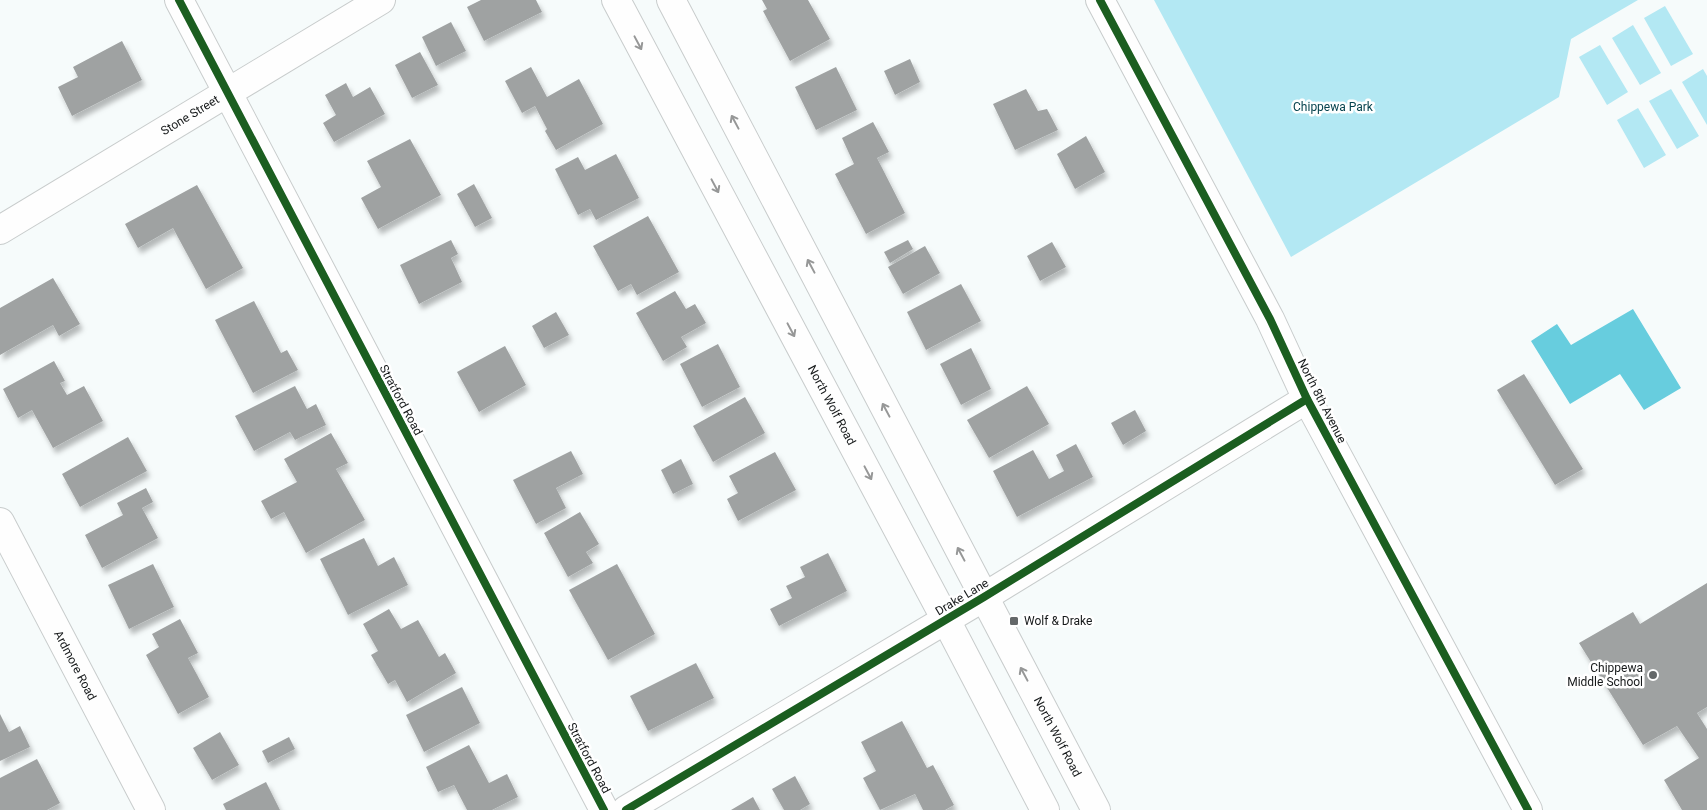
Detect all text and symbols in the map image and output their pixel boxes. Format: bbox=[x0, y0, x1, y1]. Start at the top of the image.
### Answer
one-way arrow bbox=[634, 35, 644, 50]
street label: Stone Street bbox=[158, 92, 222, 138]
park label: Chippewa Park bbox=[1293, 100, 1374, 114]
one-way arrow bbox=[730, 115, 739, 130]
one-way arrow bbox=[710, 179, 720, 194]
one-way arrow bbox=[805, 259, 815, 274]
one-way arrow bbox=[787, 322, 796, 337]
street label: North 8th Avenue bbox=[1295, 356, 1349, 446]
street label: Stratford Road bbox=[377, 362, 425, 438]
street label: North Wolf Road bbox=[805, 363, 859, 447]
one-way arrow bbox=[881, 403, 890, 418]
one-way arrow bbox=[863, 466, 873, 481]
one-way arrow bbox=[956, 547, 965, 562]
street label: Drake Lane bbox=[933, 576, 991, 618]
place label: Wolf & Drake bbox=[1024, 614, 1092, 628]
marker: Wolf & Drake bbox=[1008, 615, 1020, 627]
street label: Ardmore Road bbox=[51, 628, 99, 703]
place label: Chippewa Middle School bbox=[1567, 661, 1643, 689]
one-way arrow bbox=[1019, 667, 1028, 682]
marker: Chippewa Middle School bbox=[1647, 669, 1659, 681]
street label: North Wolf Road bbox=[1031, 694, 1084, 779]
street label: Stratford Road bbox=[565, 720, 613, 796]

